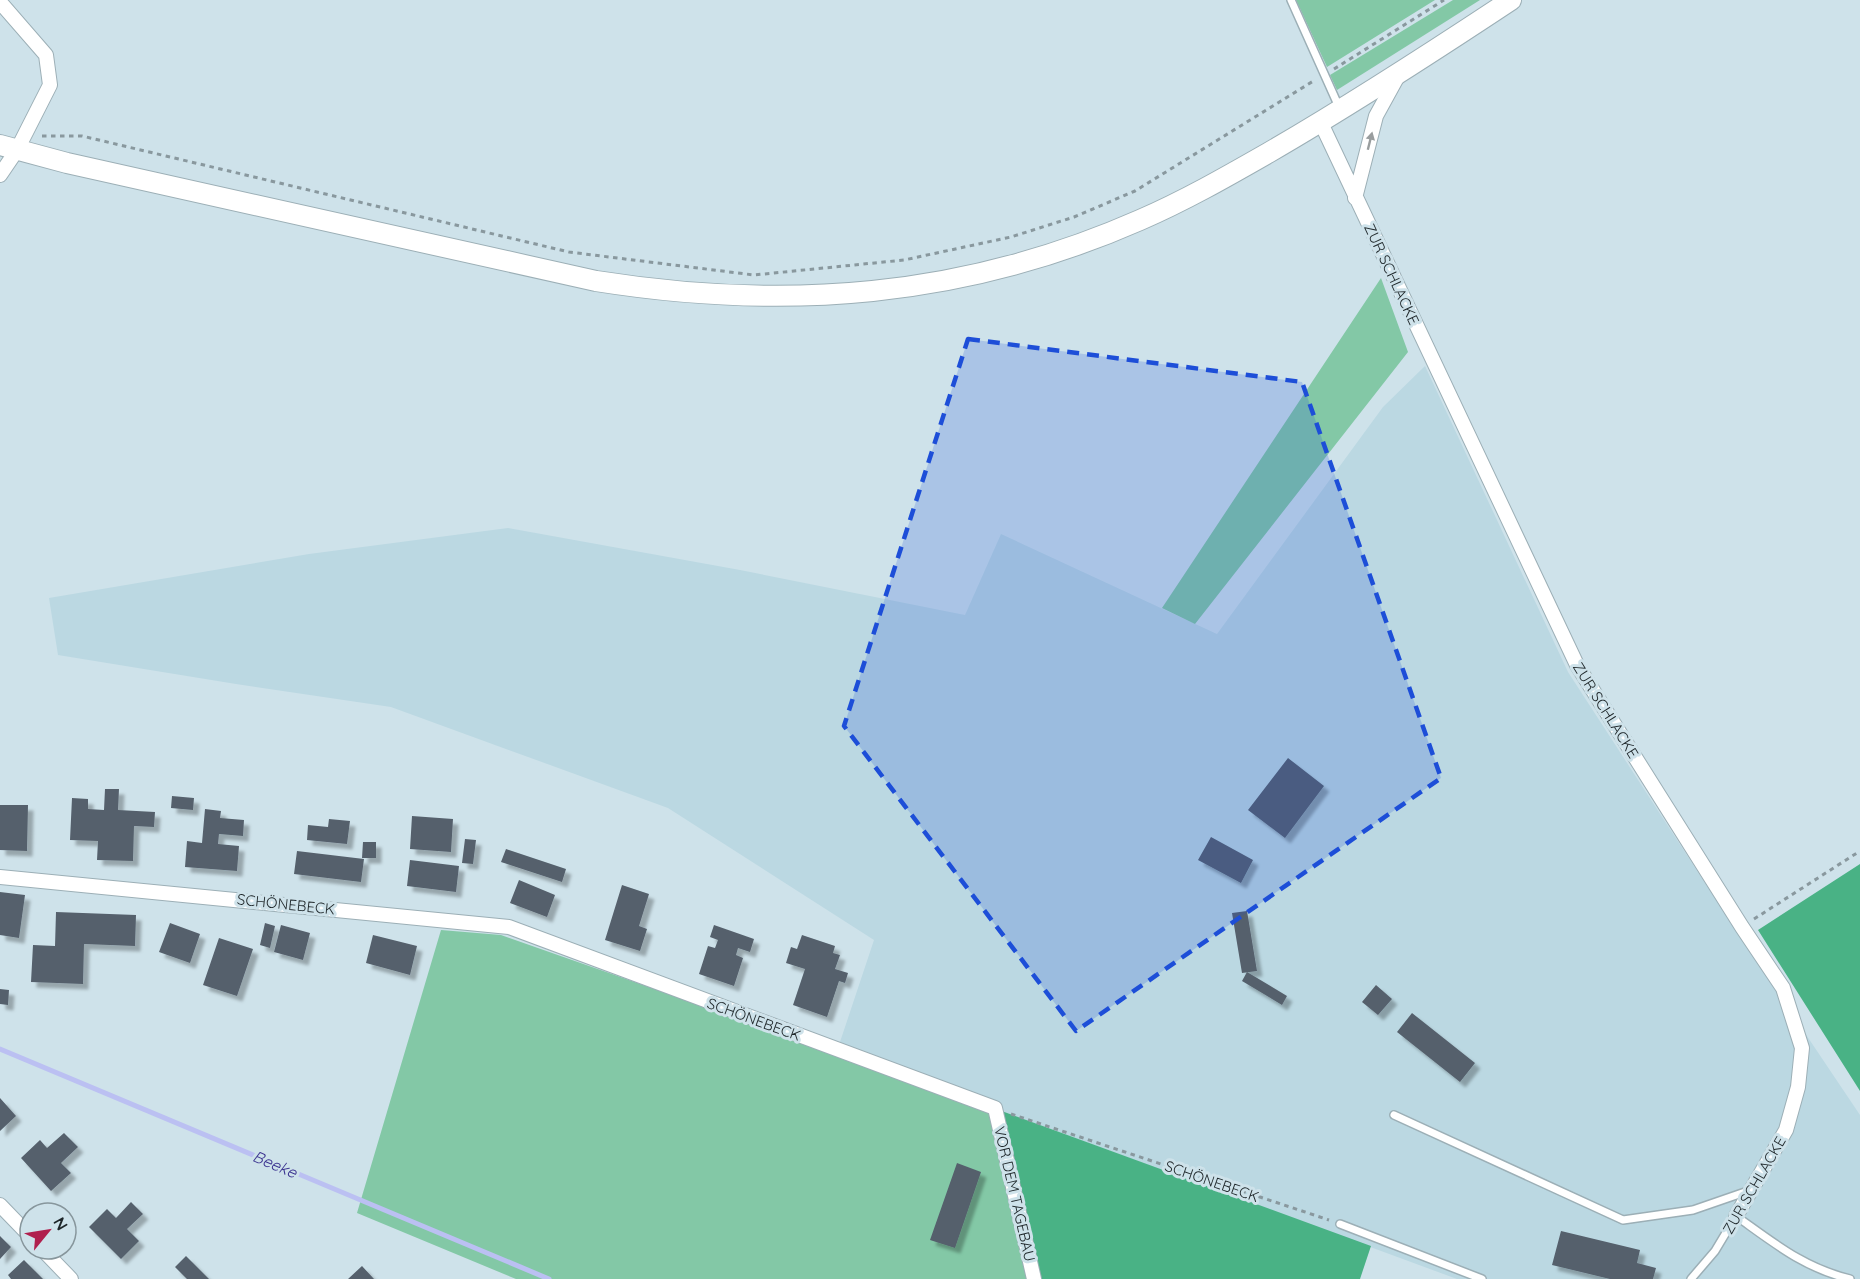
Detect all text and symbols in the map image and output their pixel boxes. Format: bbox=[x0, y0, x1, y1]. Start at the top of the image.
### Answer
one-way arrow bbox=[1365, 132, 1375, 150]
street label: ZUR SCHLACKE bbox=[1360, 220, 1424, 328]
street label: ZUR SCHLACKE bbox=[1569, 659, 1643, 761]
street label: SCHÖNEBECK bbox=[236, 889, 336, 919]
street label: SCHÖNEBECK bbox=[705, 993, 803, 1045]
street label: VOR DEM TAGEBAU bbox=[990, 1125, 1040, 1263]
street label: ZUR SCHLACKE bbox=[1718, 1133, 1790, 1237]
water label: Beeke bbox=[250, 1146, 301, 1183]
street label: SCHÖNEBECK bbox=[1162, 1156, 1262, 1206]
north arrow bbox=[18, 1201, 78, 1261]
text: N bbox=[49, 1213, 73, 1234]

